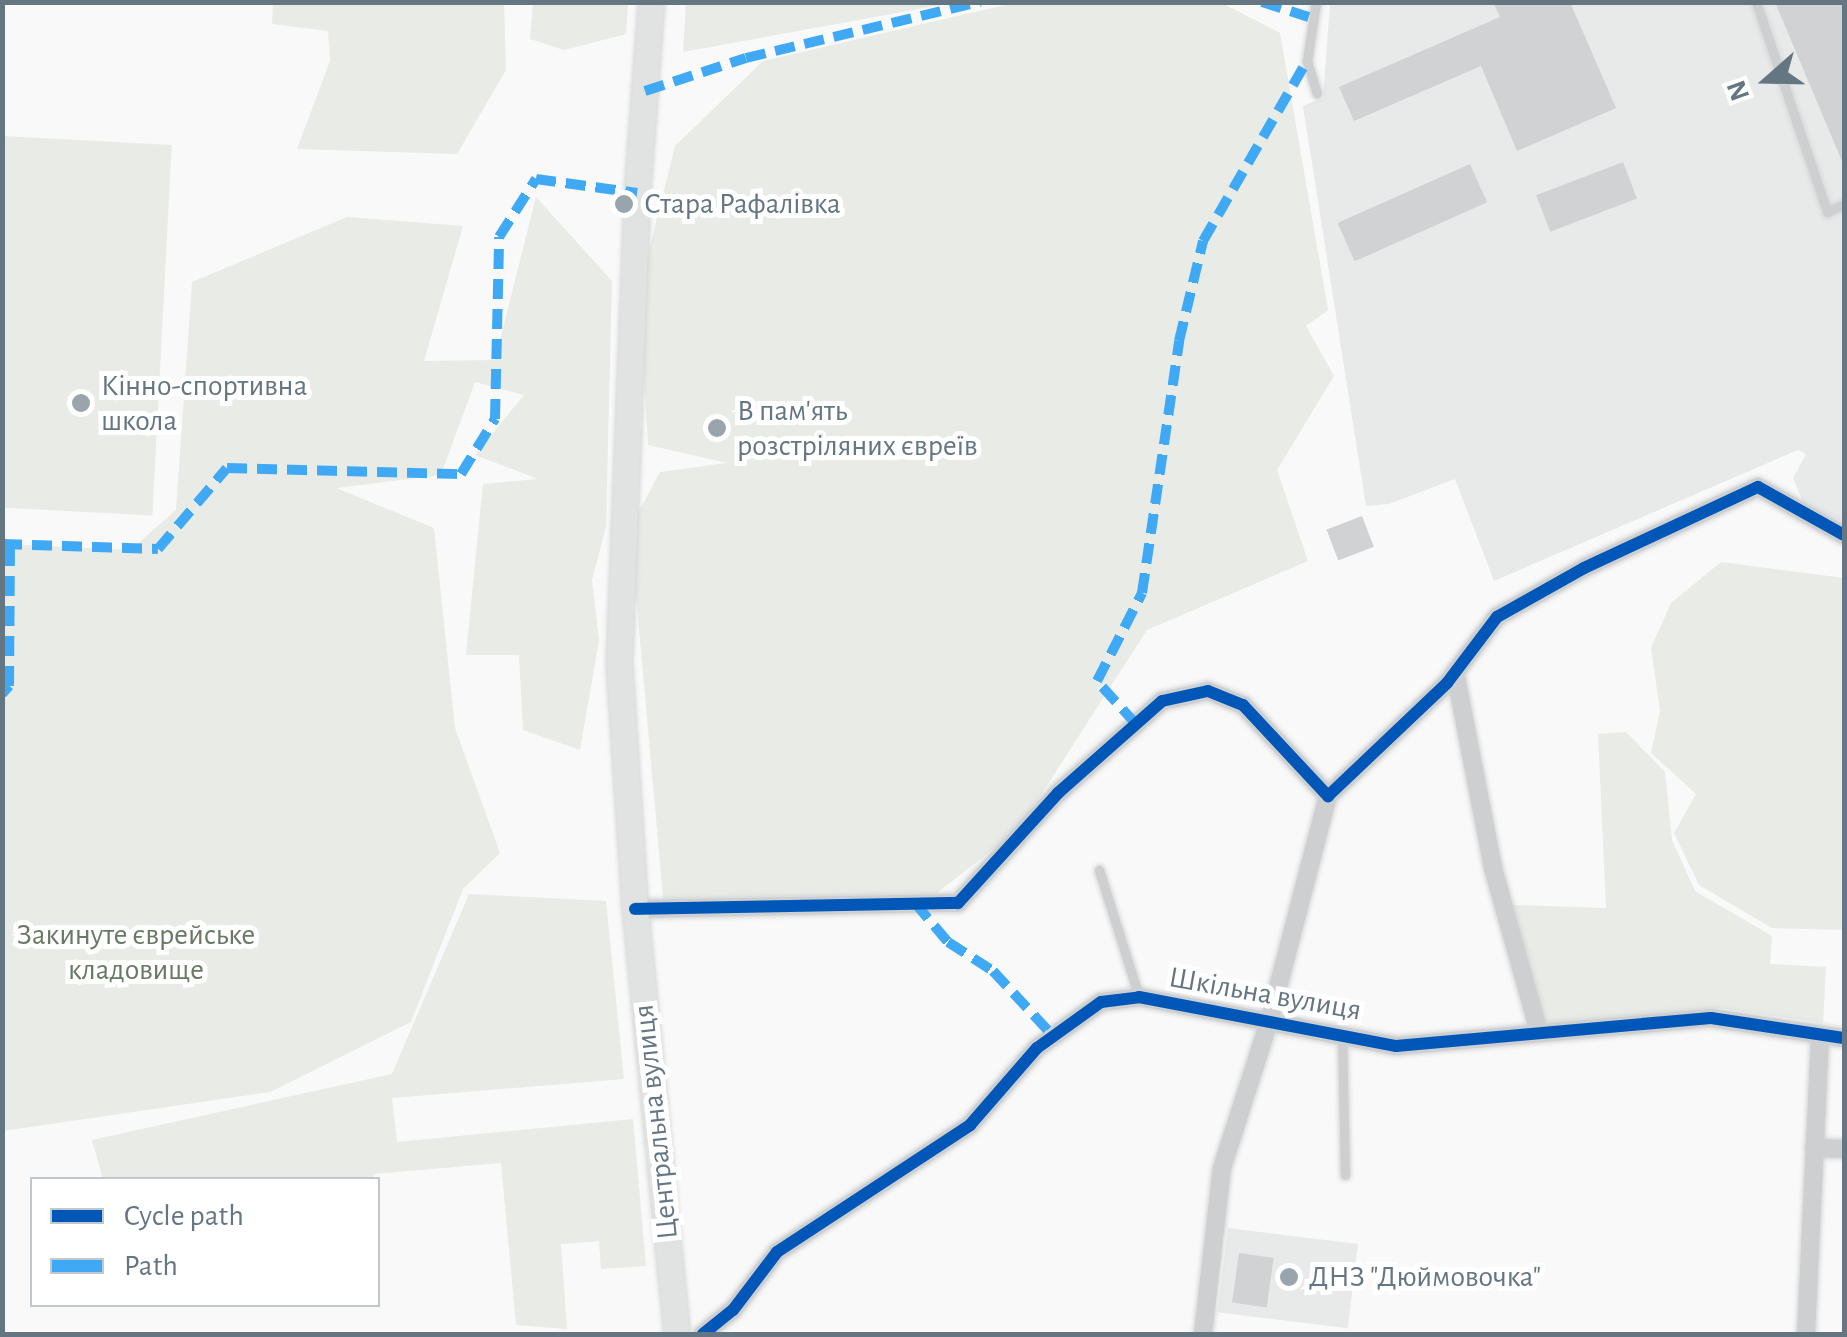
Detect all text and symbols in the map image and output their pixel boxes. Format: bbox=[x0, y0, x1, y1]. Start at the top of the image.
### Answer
north arrow bbox=[1717, 30, 1817, 130]
text: N bbox=[1722, 76, 1755, 104]
place label: Стара Рафалівка bbox=[644, 186, 841, 222]
marker: Стара Рафалівка bbox=[613, 193, 635, 215]
place label: Кінно-спортивна школа bbox=[101, 368, 307, 438]
marker: Кінно-спортивна школа bbox=[70, 392, 92, 414]
place label: В пам'ять розстріляних євреїв bbox=[737, 393, 978, 464]
marker: В пам'ять розстріляних євреїв bbox=[706, 417, 728, 439]
park label: Закинуте єврейське кладовище bbox=[17, 917, 255, 988]
street label: Шкільна вулиця bbox=[1166, 959, 1364, 1029]
street label: Центральна вулиця bbox=[626, 1003, 686, 1241]
legend bbox=[30, 1177, 380, 1307]
text: Cycle path bbox=[124, 1201, 244, 1231]
text: Path bbox=[124, 1251, 178, 1281]
place label: ДНЗ "Дюймовочка" bbox=[1309, 1259, 1541, 1295]
marker: ДНЗ "Дюймовочка" bbox=[1278, 1266, 1300, 1288]

